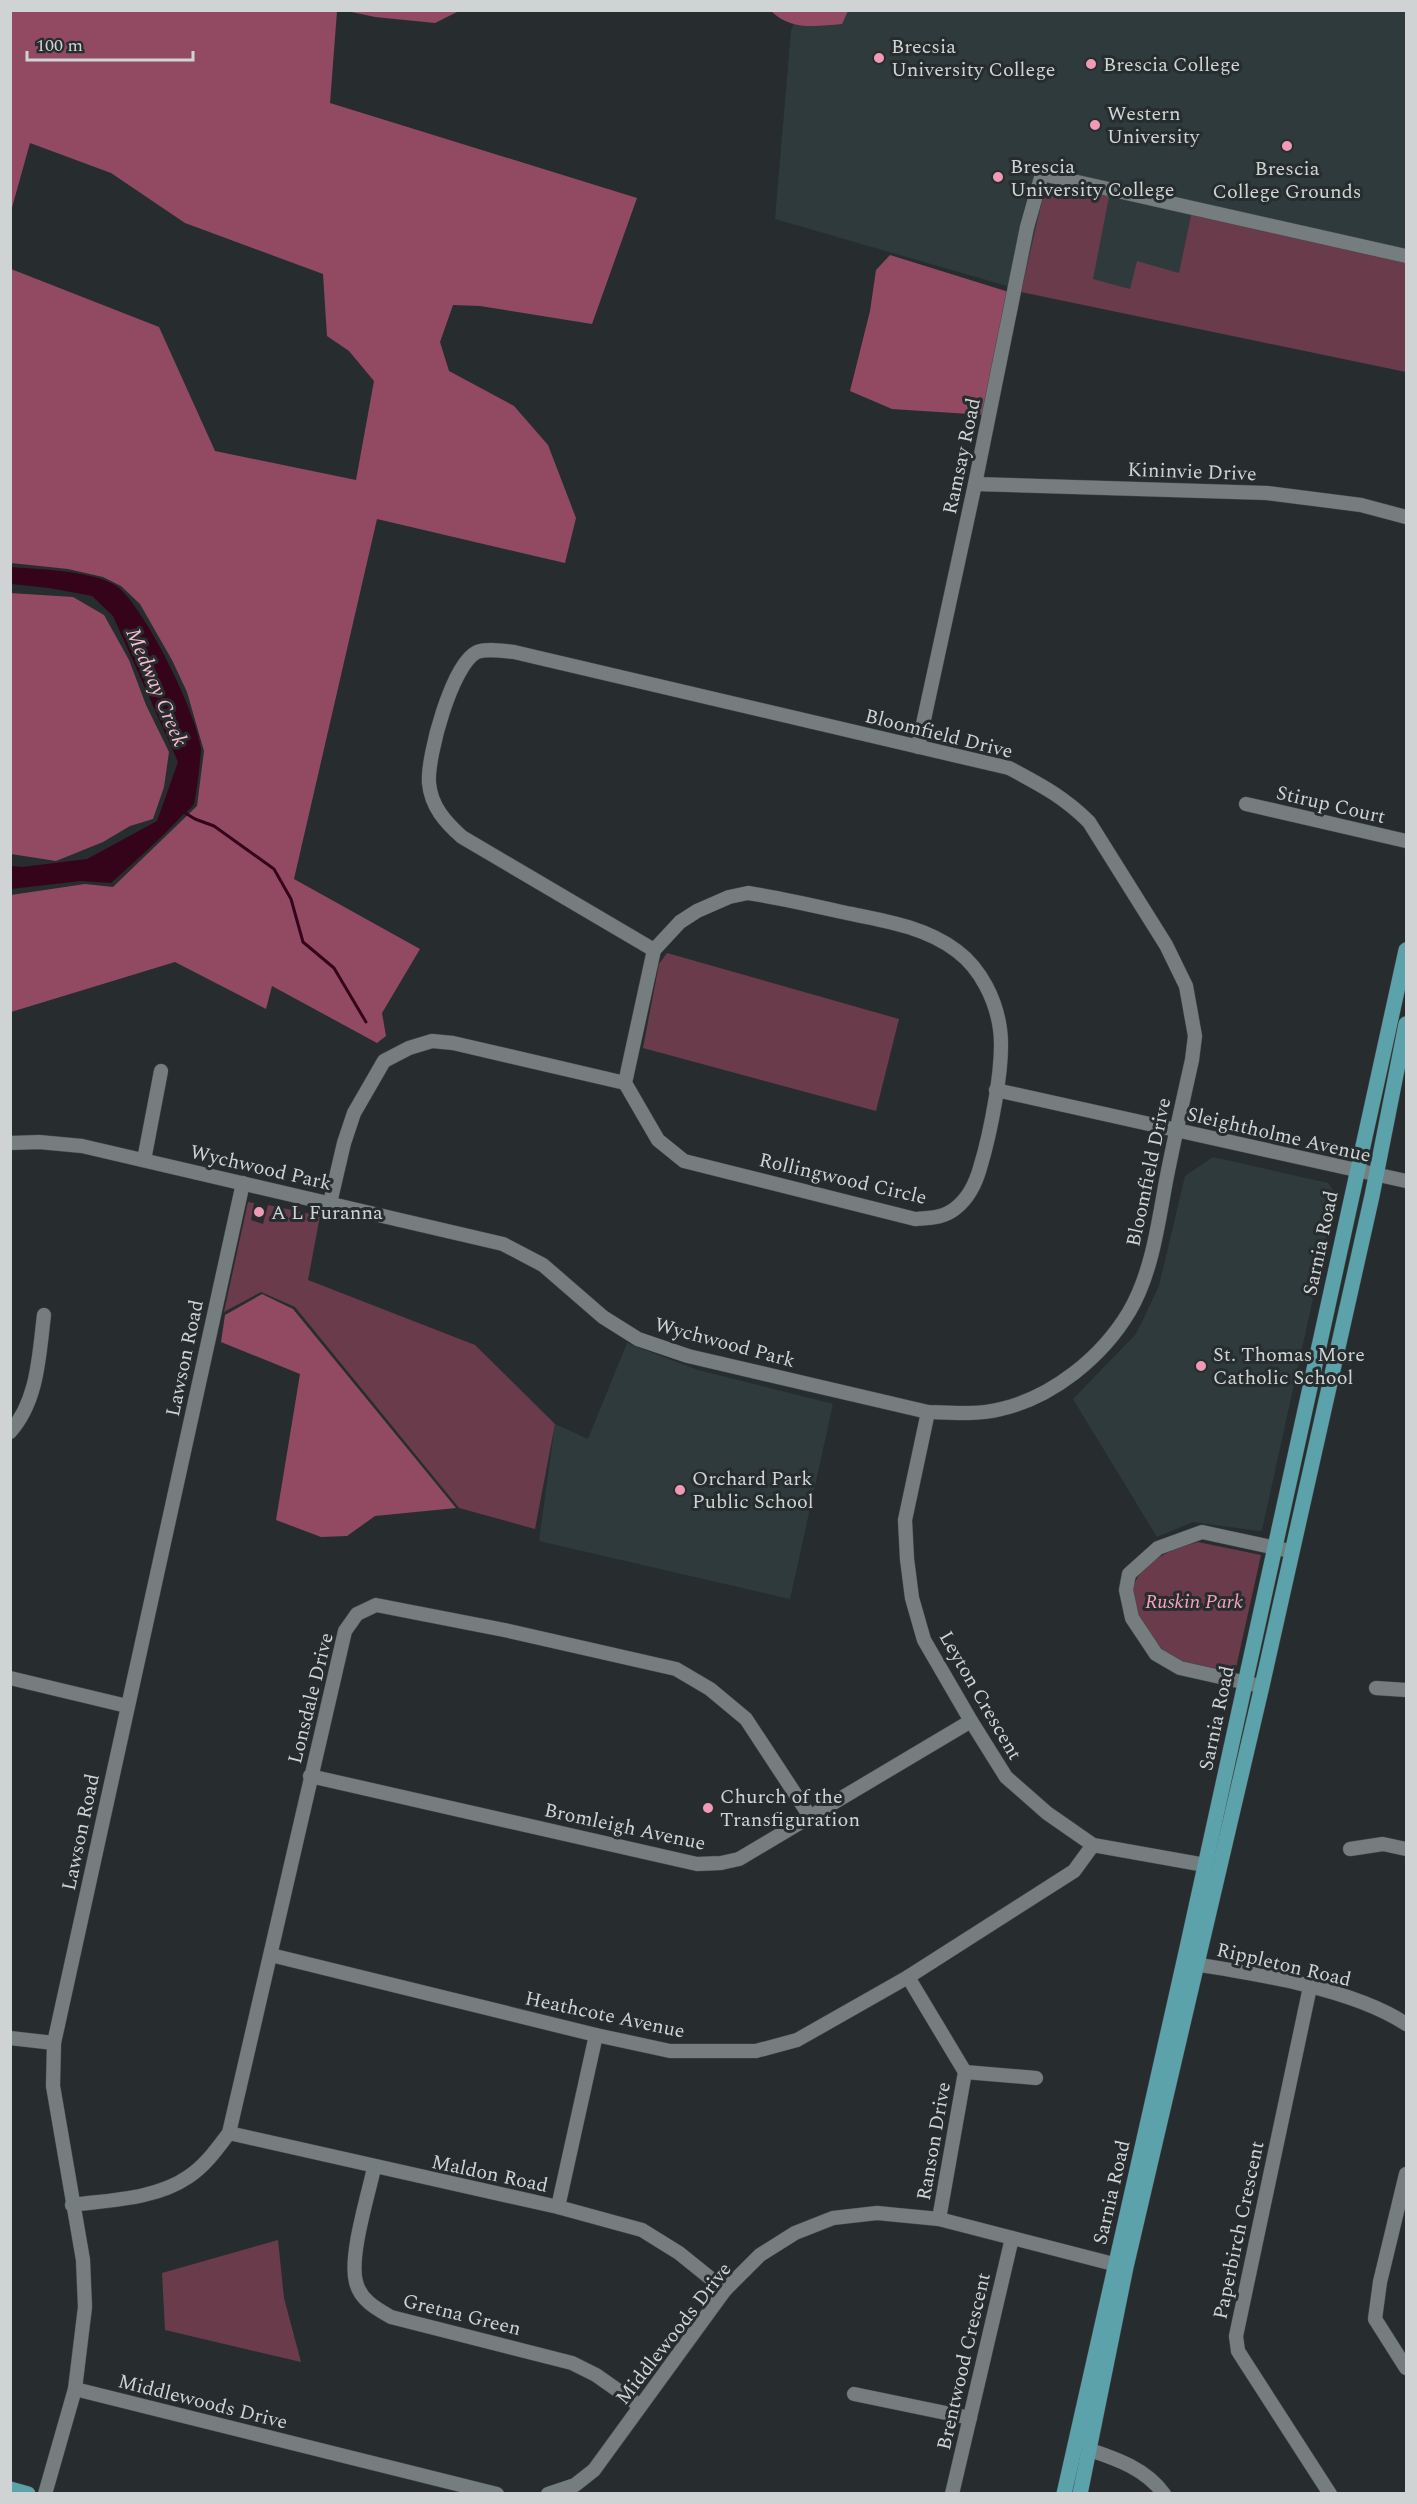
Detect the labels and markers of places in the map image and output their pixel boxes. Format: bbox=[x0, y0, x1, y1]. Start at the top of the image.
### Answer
place label: Brecsia University College bbox=[891, 32, 1056, 85]
place label: Brescia College bbox=[1103, 50, 1240, 80]
marker: Brecsia University College bbox=[872, 51, 886, 65]
marker: Brescia College bbox=[1084, 57, 1098, 71]
place label: Western University bbox=[1107, 99, 1201, 152]
marker: Western University bbox=[1088, 118, 1102, 132]
marker: Brescia College Grounds bbox=[1280, 139, 1294, 153]
place label: Brescia University College bbox=[1010, 152, 1175, 205]
place label: Brescia College Grounds bbox=[1213, 154, 1361, 207]
marker: Brescia University College bbox=[991, 170, 1005, 184]
place label: A L Furanna bbox=[271, 1198, 383, 1228]
marker: A L Furanna bbox=[252, 1205, 266, 1219]
place label: St. Thomas More Catholic School bbox=[1213, 1340, 1365, 1393]
marker: St. Thomas More Catholic School bbox=[1194, 1359, 1208, 1373]
place label: Orchard Park Public School bbox=[692, 1464, 814, 1517]
marker: Orchard Park Public School bbox=[673, 1483, 687, 1497]
place label: Church of the Transfiguration bbox=[720, 1782, 860, 1835]
marker: Church of the Transfiguration bbox=[701, 1801, 715, 1815]

